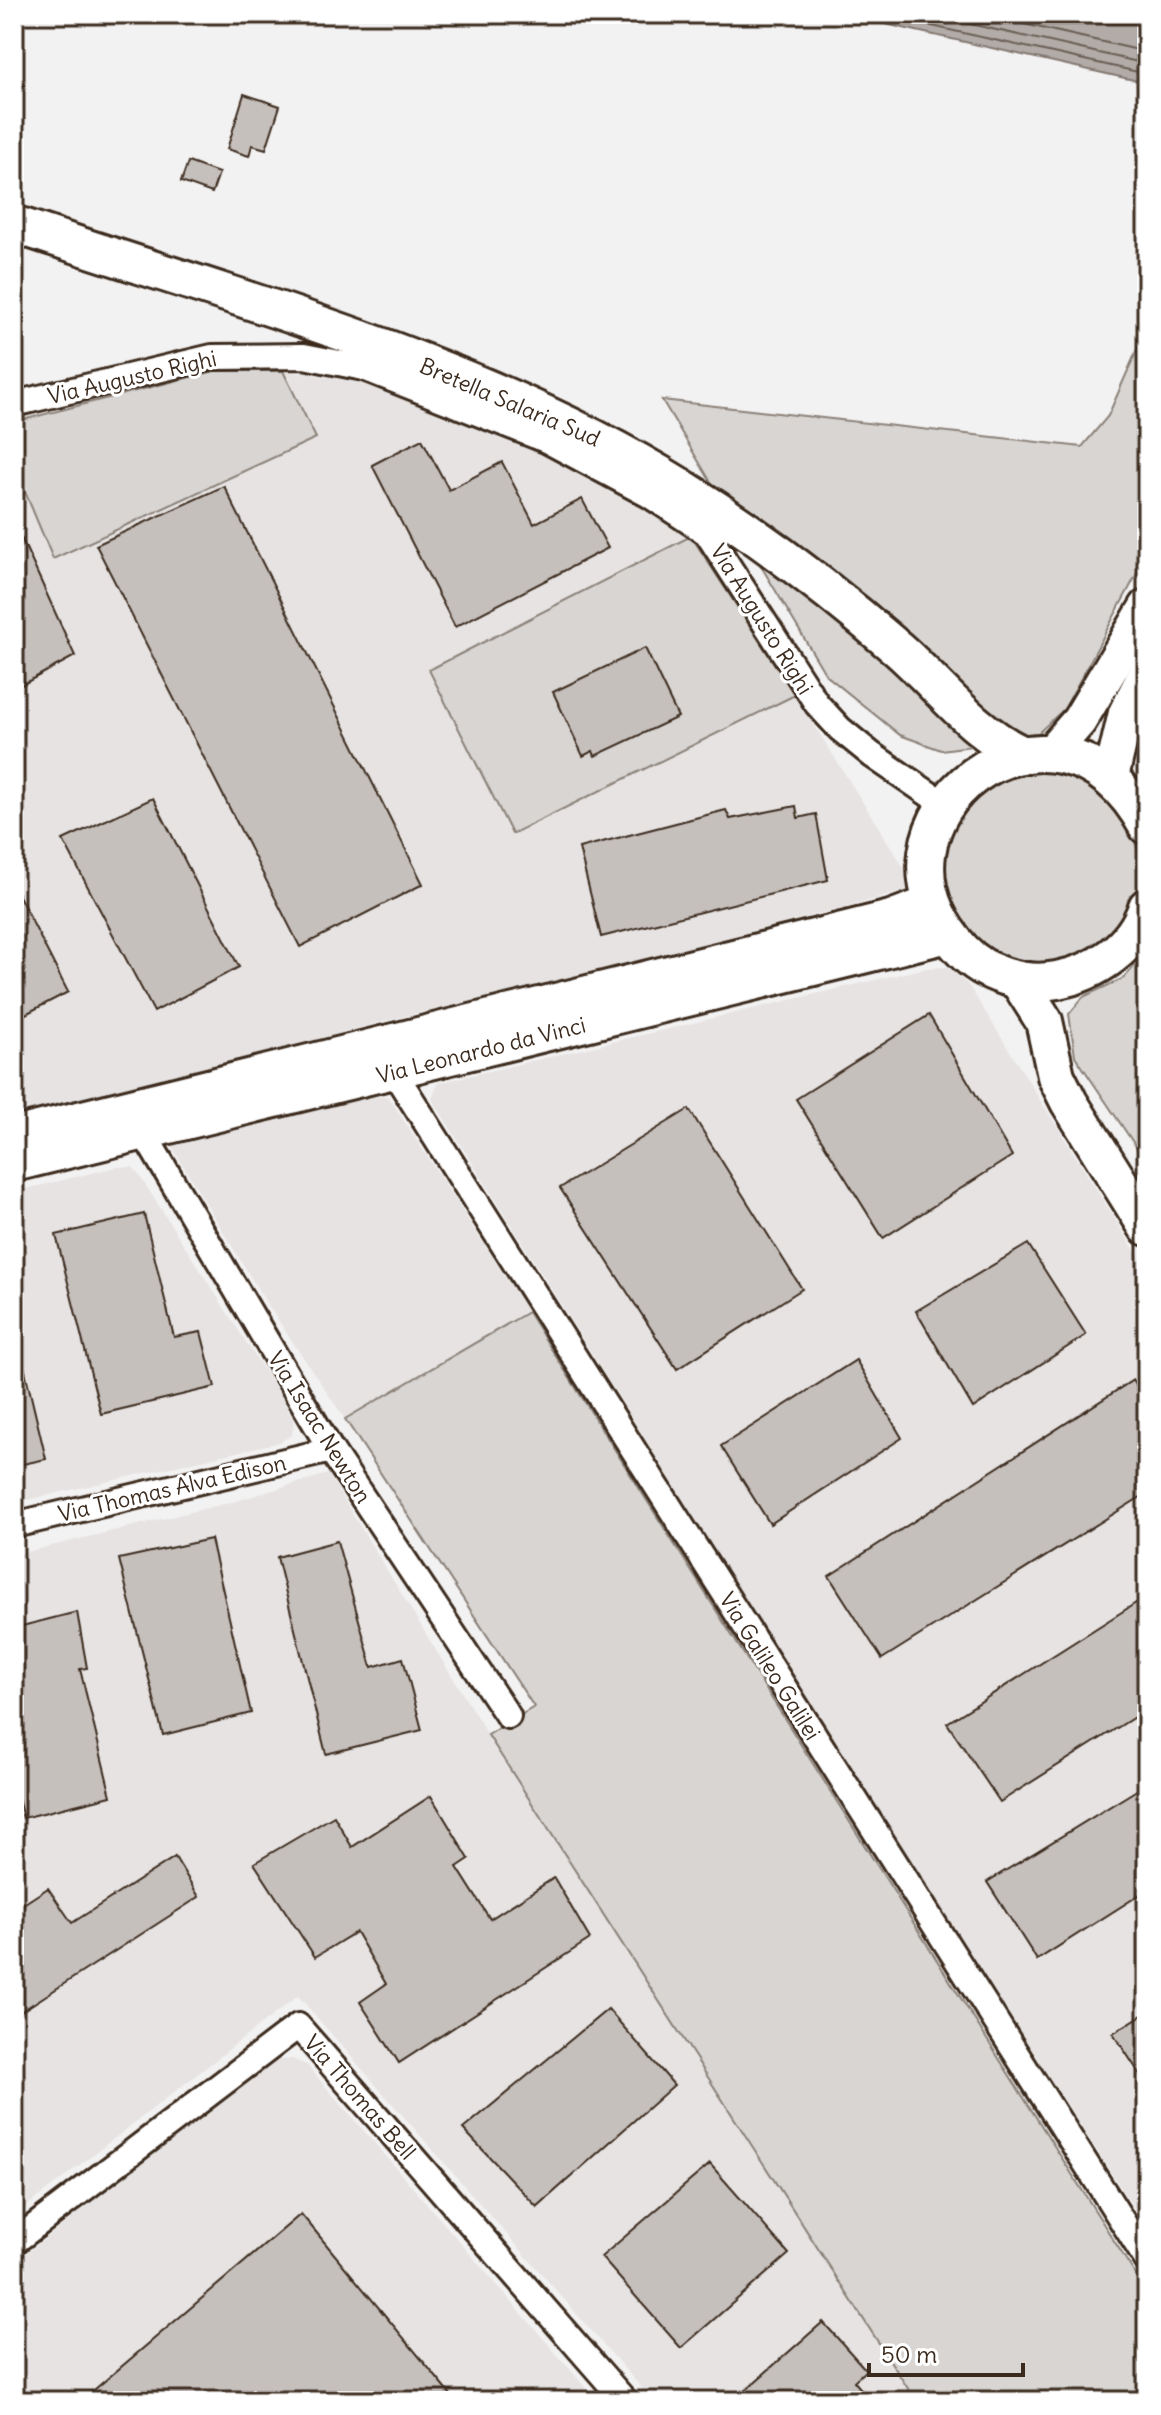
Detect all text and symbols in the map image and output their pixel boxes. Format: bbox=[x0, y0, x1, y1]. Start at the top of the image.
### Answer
street label: Via Augusto Righi bbox=[45, 344, 219, 410]
street label: Bretella Salaria Sud bbox=[416, 351, 604, 453]
street label: Via Augusto Righi bbox=[704, 539, 820, 699]
street label: Via Leonardo da Vinci bbox=[373, 1010, 589, 1090]
street label: Via Isaac Newton bbox=[262, 1346, 378, 1508]
street label: Via Thomas Alva Edison bbox=[55, 1448, 289, 1528]
street label: Via Galileo Galilei bbox=[713, 1587, 827, 1745]
street label: Via Thomas Bell bbox=[298, 2029, 422, 2165]
scale bar bbox=[869, 2327, 1023, 2377]
text: 50 m bbox=[881, 2339, 937, 2369]

